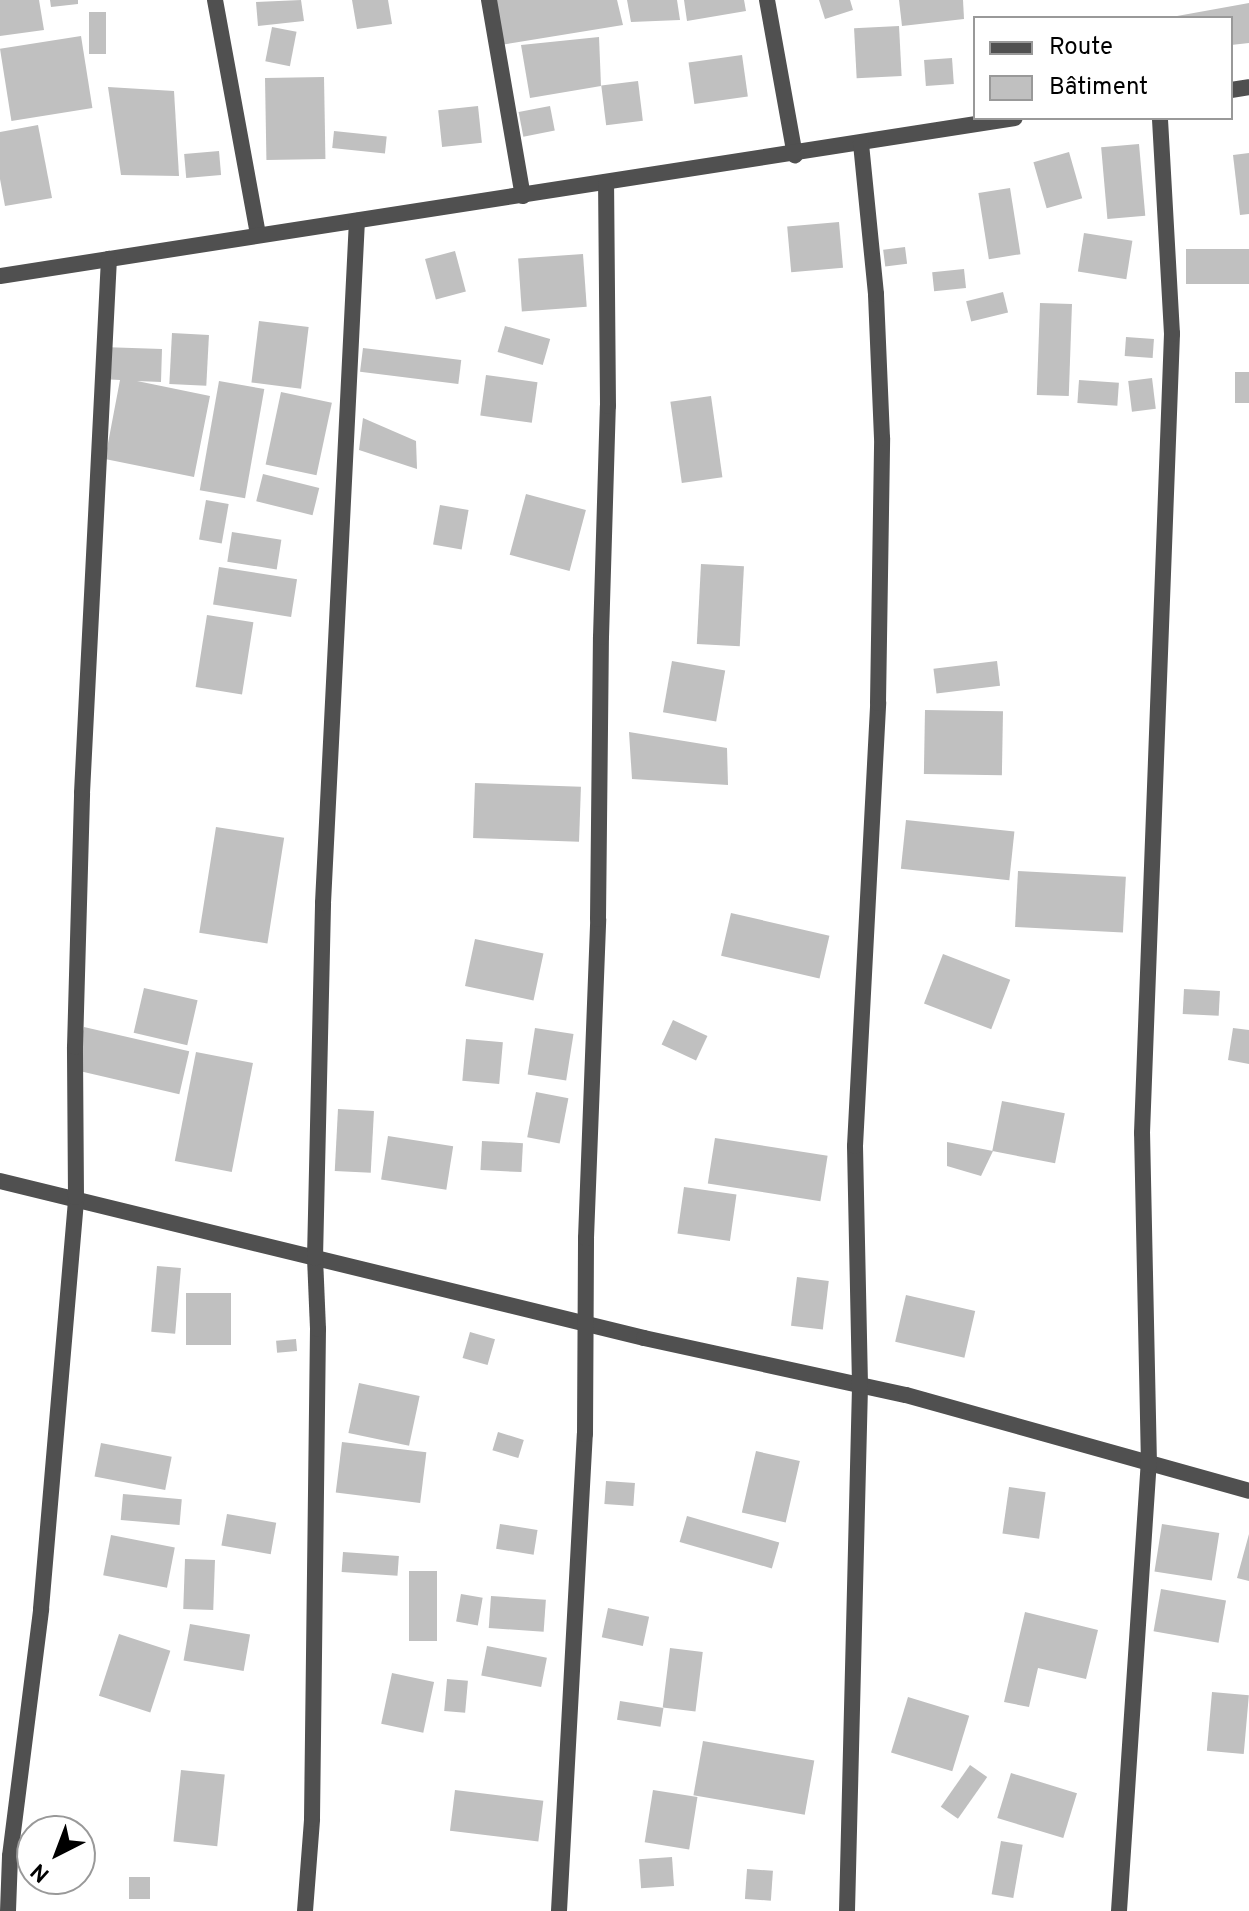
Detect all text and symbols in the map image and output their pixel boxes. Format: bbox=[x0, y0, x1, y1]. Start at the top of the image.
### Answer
legend bbox=[973, 16, 1233, 120]
text: Route bbox=[1049, 33, 1113, 63]
text: Bâtiment bbox=[1049, 73, 1148, 103]
north arrow bbox=[16, 1815, 96, 1895]
text: N bbox=[26, 1856, 56, 1887]

